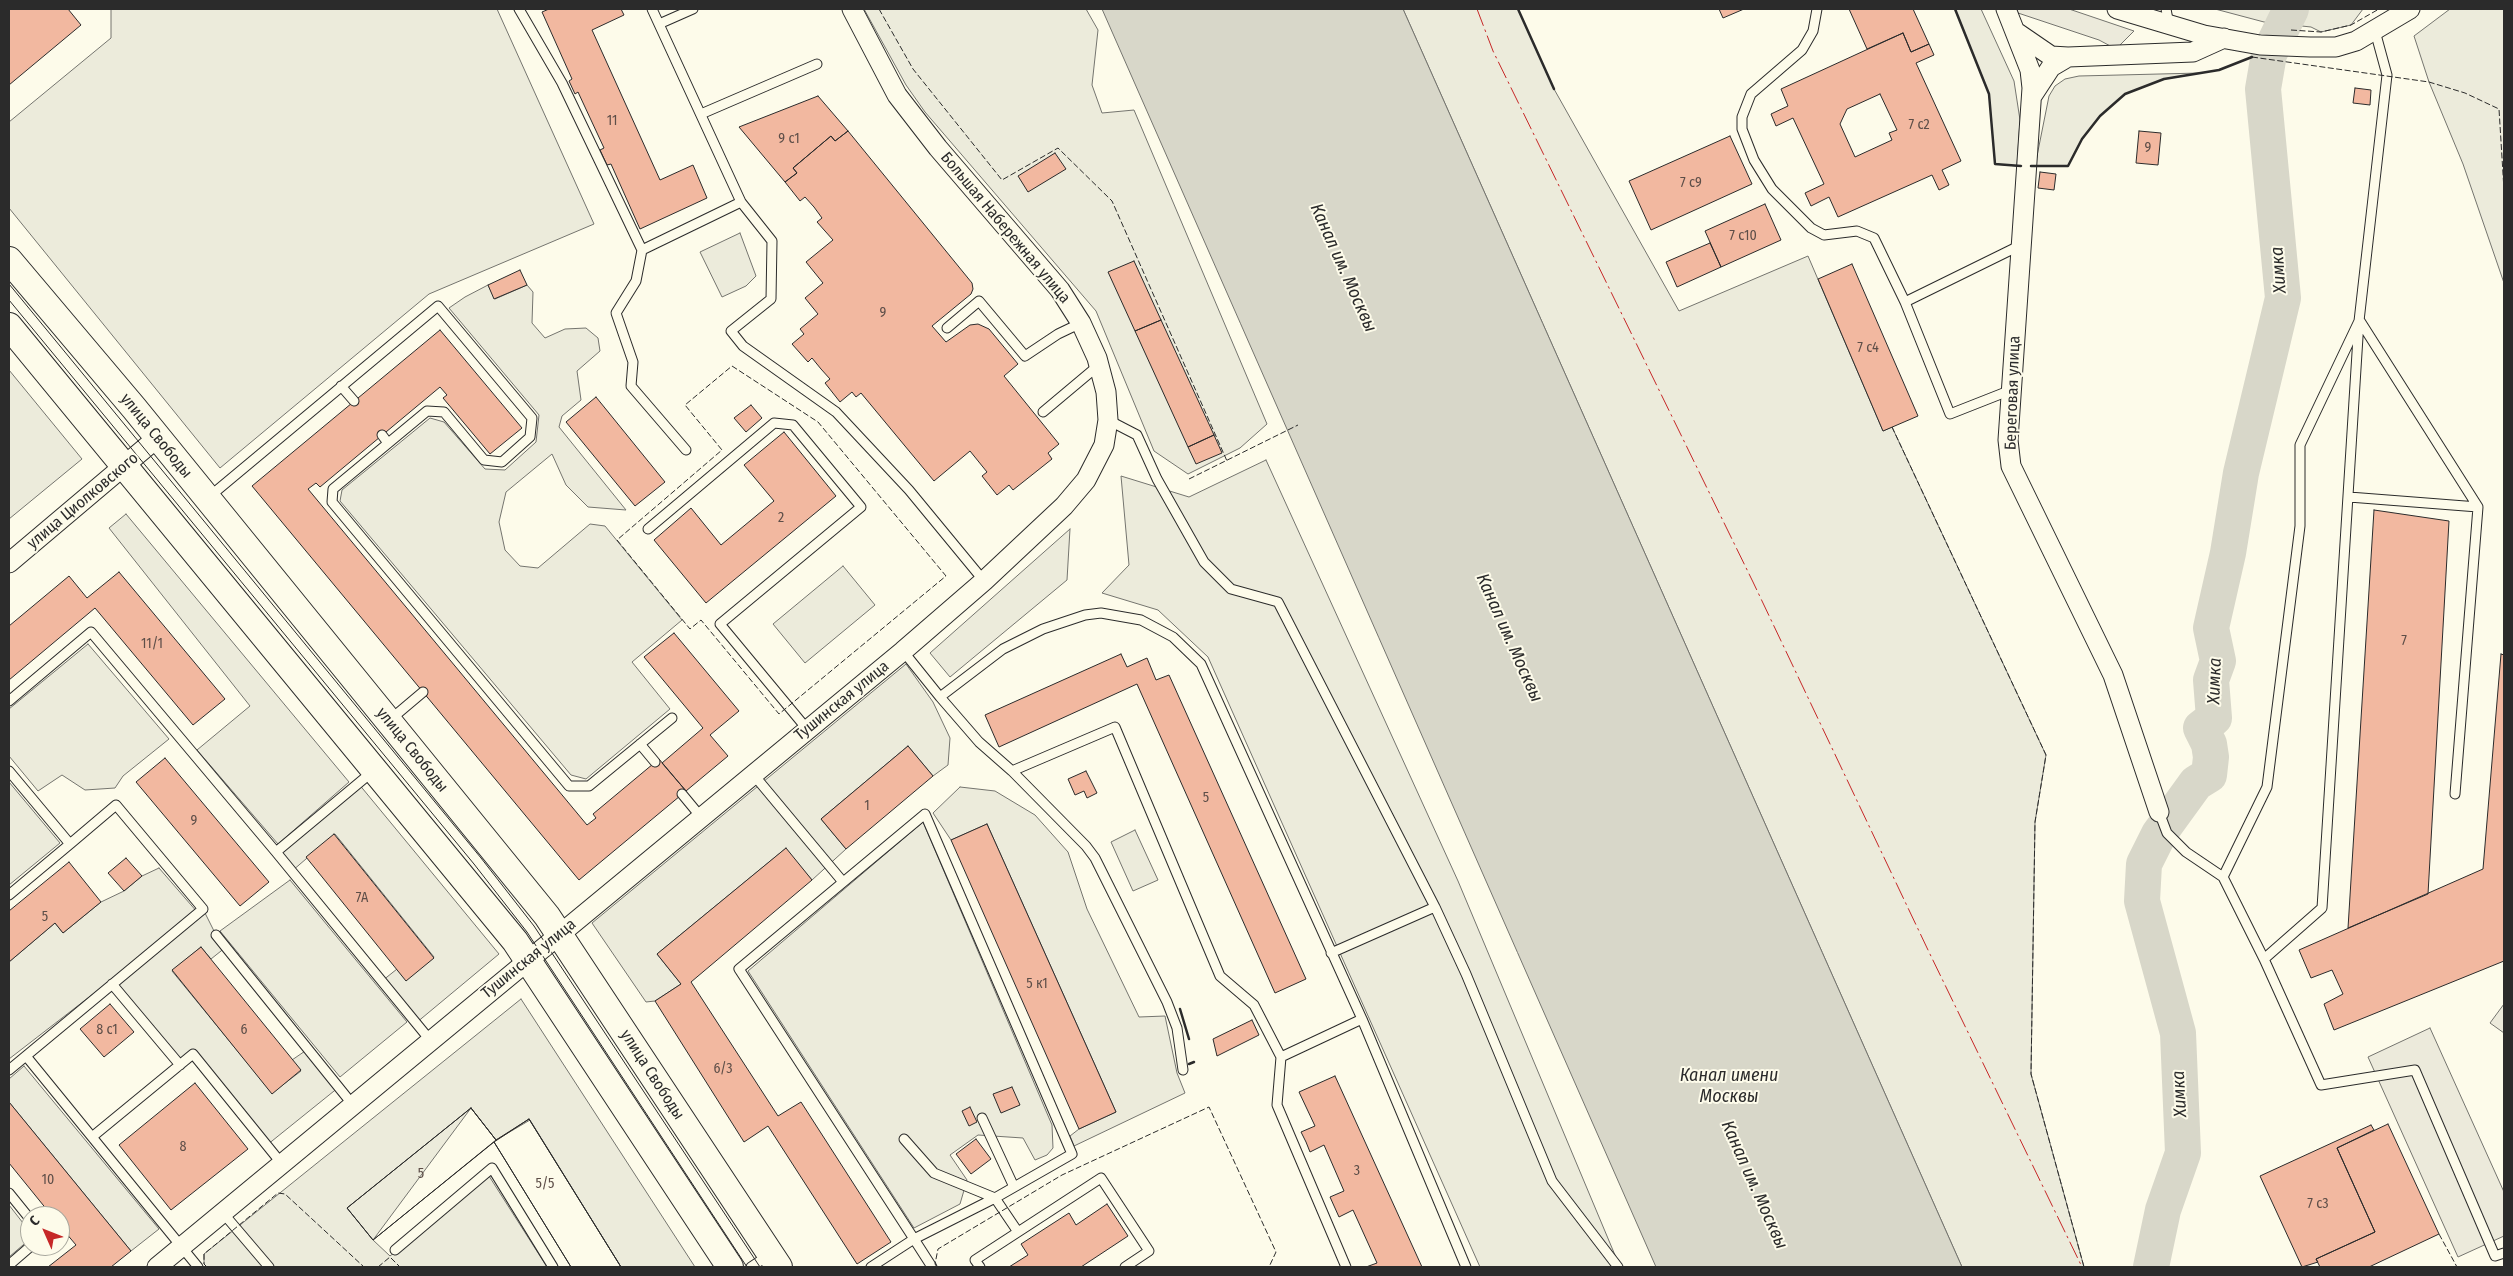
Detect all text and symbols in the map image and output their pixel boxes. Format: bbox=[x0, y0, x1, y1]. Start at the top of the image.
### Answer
house number: 11 bbox=[607, 113, 617, 129]
house number: 7 с2 bbox=[1908, 117, 1930, 133]
house number: 9 с1 bbox=[778, 131, 800, 147]
house number: 9 bbox=[2145, 140, 2151, 156]
street label: Большая Набережная улица bbox=[936, 148, 1074, 308]
house number: 7 с9 bbox=[1680, 175, 1702, 191]
water label: Канал им. Москвы bbox=[1305, 200, 1381, 336]
house number: 7 с10 bbox=[1729, 228, 1757, 244]
water label: Химка bbox=[2267, 246, 2291, 294]
house number: 9 bbox=[880, 305, 886, 321]
street label: Береговая улица bbox=[2001, 335, 2025, 451]
house number: 7 с4 bbox=[1857, 340, 1879, 356]
street label: улица Свободы bbox=[116, 390, 196, 482]
street label: улица Циолковского bbox=[24, 449, 142, 553]
house number: 2 bbox=[778, 510, 784, 526]
water label: Канал им. Москвы bbox=[1471, 570, 1547, 706]
house number: 7 bbox=[2401, 633, 2407, 649]
house number: 11/1 bbox=[141, 636, 163, 652]
street label: Тушинская улица bbox=[791, 657, 893, 745]
water label: Химка bbox=[2203, 657, 2227, 705]
street label: улица Свободы bbox=[372, 704, 452, 796]
house number: 5 bbox=[1203, 790, 1209, 806]
house number: 1 bbox=[864, 798, 870, 814]
house number: 9 bbox=[191, 813, 197, 829]
house number: 7А bbox=[356, 890, 368, 906]
house number: 5 bbox=[42, 909, 48, 925]
street label: Тушинская улица bbox=[478, 915, 580, 1003]
house number: 5 к1 bbox=[1026, 976, 1048, 992]
house number: 8 с1 bbox=[96, 1022, 118, 1038]
house number: 6 bbox=[241, 1022, 247, 1038]
street label: улица Свободы bbox=[616, 1026, 688, 1124]
house number: 6/3 bbox=[713, 1061, 733, 1077]
water label: Канал имени Москвы bbox=[1680, 1065, 1778, 1108]
water label: Химка bbox=[2168, 1070, 2192, 1118]
water label: Канал им. Москвы bbox=[1716, 1117, 1792, 1253]
house number: 8 bbox=[180, 1139, 186, 1155]
house number: 3 bbox=[1354, 1163, 1360, 1179]
house number: 5 bbox=[418, 1166, 424, 1182]
house number: 10 bbox=[42, 1172, 54, 1188]
house number: 5/5 bbox=[536, 1176, 554, 1192]
house number: 7 с3 bbox=[2307, 1196, 2329, 1212]
north arrow bbox=[20, 1206, 70, 1256]
text: С bbox=[26, 1212, 43, 1229]

